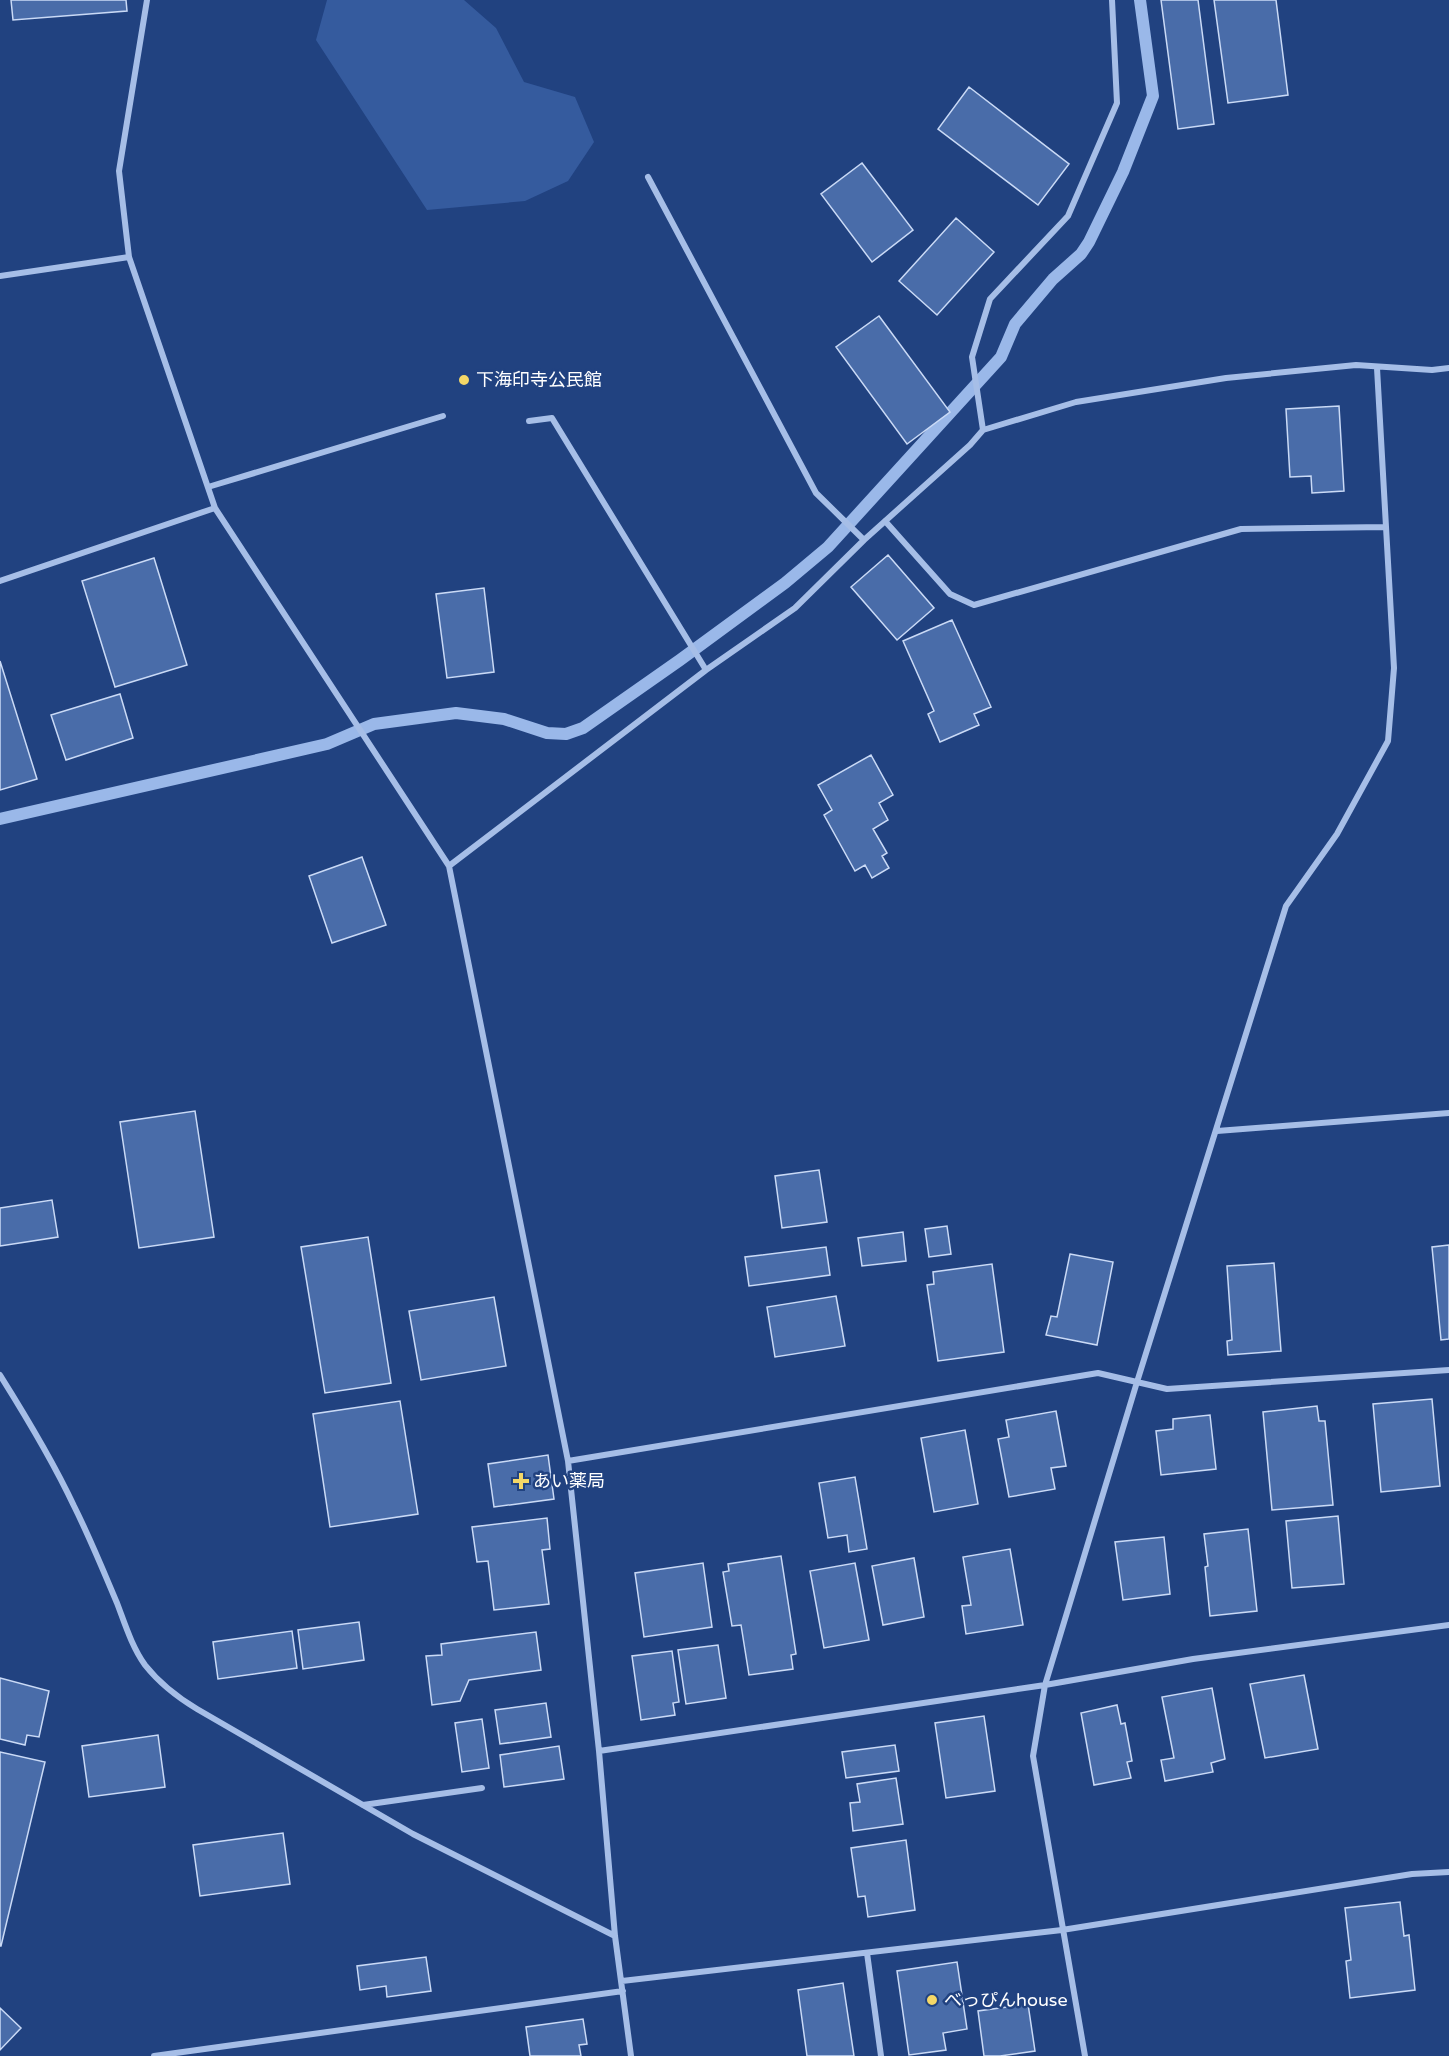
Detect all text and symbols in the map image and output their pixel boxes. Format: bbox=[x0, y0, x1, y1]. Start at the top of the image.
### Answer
place label: 下海印寺公民館 bbox=[476, 369, 602, 391]
marker: 下海印寺公民館 bbox=[457, 373, 471, 387]
place label: あい薬局 bbox=[533, 1470, 605, 1492]
marker: あい薬局 bbox=[514, 1474, 528, 1488]
place label: べっぴんhouse bbox=[944, 1989, 1068, 2011]
marker: べっぴんhouse bbox=[925, 1993, 939, 2007]

